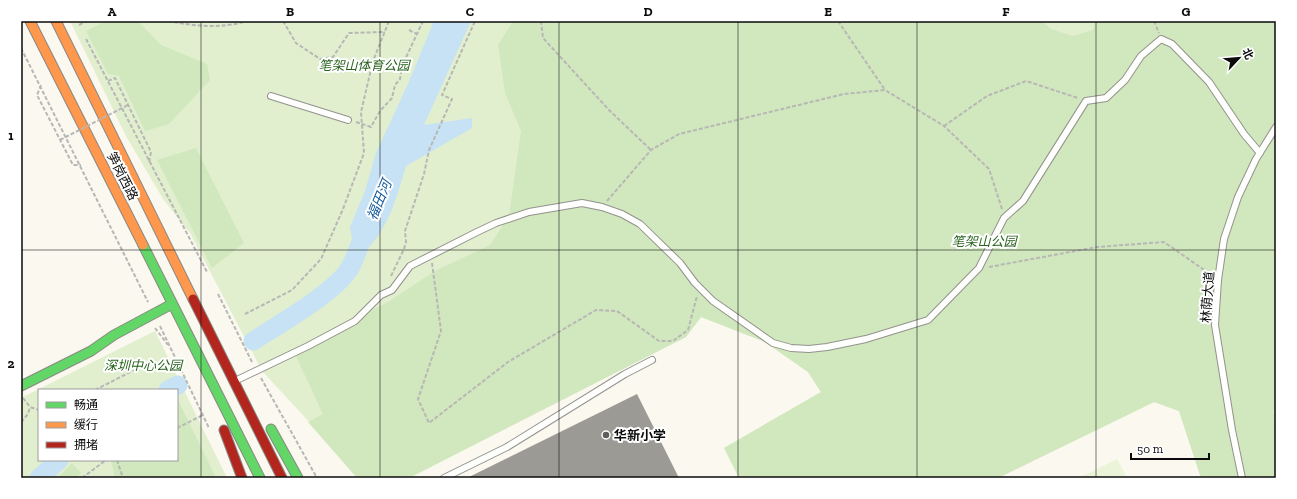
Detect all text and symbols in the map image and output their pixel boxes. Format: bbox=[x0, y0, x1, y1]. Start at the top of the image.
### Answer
text: A bbox=[108, 4, 117, 19]
text: B bbox=[286, 4, 294, 19]
text: C bbox=[466, 4, 474, 19]
text: D bbox=[643, 4, 653, 19]
text: E bbox=[824, 4, 832, 19]
text: F bbox=[1002, 4, 1010, 19]
text: G bbox=[1182, 4, 1191, 19]
north arrow bbox=[1219, 38, 1259, 78]
text: 北 bbox=[1239, 46, 1256, 62]
park label: 笔架山体育公园 bbox=[318, 58, 411, 73]
text: 1 bbox=[8, 128, 14, 143]
street label: 笋岗西路 bbox=[104, 150, 141, 203]
water label: 福田河 bbox=[363, 175, 397, 223]
park label: 笔架山公园 bbox=[951, 234, 1018, 249]
street label: 林荫大道 bbox=[1198, 271, 1217, 324]
text: 2 bbox=[8, 356, 15, 371]
park label: 深圳中心公园 bbox=[104, 358, 184, 373]
legend bbox=[38, 389, 178, 461]
text: 畅通 bbox=[74, 398, 98, 412]
text: 缓行 bbox=[74, 418, 98, 432]
place label: 华新小学 bbox=[614, 428, 666, 443]
marker: 华新小学 bbox=[601, 430, 611, 440]
scale bar bbox=[1131, 435, 1209, 461]
text: 拥堵 bbox=[74, 438, 98, 452]
text: 50 m bbox=[1137, 442, 1164, 456]

